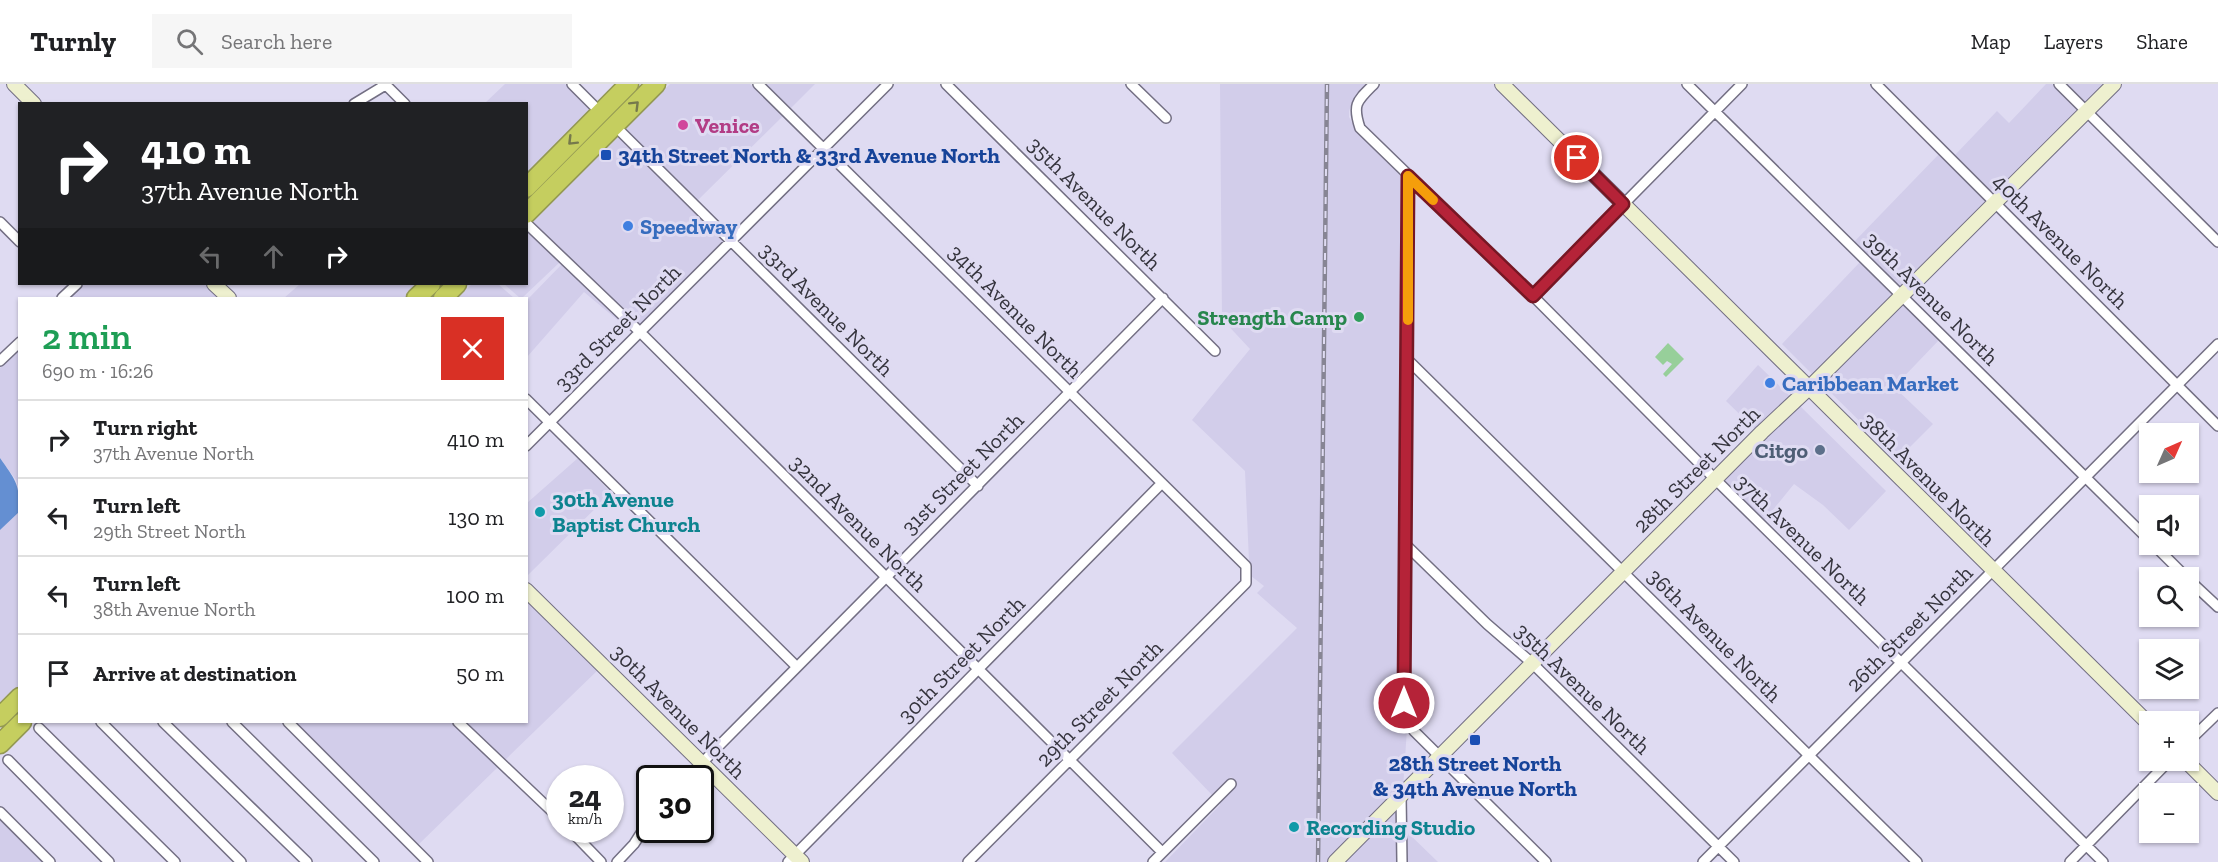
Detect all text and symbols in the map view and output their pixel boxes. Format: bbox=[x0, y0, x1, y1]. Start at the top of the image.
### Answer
search box bbox=[152, 14, 572, 68]
text: Turnly bbox=[30, 25, 116, 58]
icon: search bbox=[173, 25, 206, 58]
text: Search here bbox=[221, 28, 332, 55]
text: Map bbox=[1971, 29, 2011, 54]
text: Layers bbox=[2044, 29, 2103, 54]
text: Share bbox=[2136, 29, 2188, 54]
one-way arrow bbox=[627, 101, 638, 112]
place label: Venice bbox=[695, 112, 760, 139]
marker: Venice bbox=[676, 118, 690, 132]
text: 410 m bbox=[141, 124, 251, 175]
icon: right bbox=[42, 126, 120, 204]
street label: 35th Avenue North bbox=[1022, 131, 1168, 276]
pin bbox=[1551, 132, 1602, 183]
one-way arrow bbox=[568, 135, 579, 145]
icon: arrive bbox=[1560, 141, 1593, 174]
place label: 34th Street North & 33rd Avenue North bbox=[618, 142, 1000, 169]
marker: 34th Street North & 33rd Avenue North bbox=[599, 148, 613, 162]
street label: 40th Avenue North bbox=[1987, 168, 2135, 315]
text: 37th Avenue North bbox=[141, 175, 358, 207]
place label: Speedway bbox=[640, 213, 738, 240]
marker: Speedway bbox=[621, 219, 635, 233]
street label: 39th Avenue North bbox=[1859, 226, 2005, 371]
street label: 33rd Avenue North bbox=[754, 237, 900, 383]
street label: 34th Avenue North bbox=[943, 239, 1089, 385]
icon: left bbox=[194, 240, 227, 273]
icon: ahead bbox=[257, 240, 290, 273]
icon: right bbox=[320, 240, 353, 273]
street label: 33rd Street North bbox=[549, 258, 687, 396]
place label: Strength Camp bbox=[1197, 304, 1347, 331]
marker: Strength Camp bbox=[1352, 310, 1366, 324]
text: 2 min bbox=[42, 315, 131, 358]
button: close bbox=[441, 317, 504, 380]
text: 690 m · 16:26 bbox=[42, 359, 154, 383]
place label: Caribbean Market bbox=[1782, 370, 1959, 397]
marker: Caribbean Market bbox=[1763, 376, 1777, 390]
street label: 28th Street North bbox=[1627, 400, 1766, 538]
street label: 31st Street North bbox=[896, 406, 1030, 540]
street label: 38th Avenue North bbox=[1856, 407, 2002, 553]
text: Turn right bbox=[93, 414, 197, 441]
icon: right bbox=[42, 423, 75, 456]
north arrow bbox=[2139, 423, 2199, 483]
map controls bbox=[2139, 423, 2199, 843]
text: 410 m bbox=[447, 426, 504, 453]
place label: Citgo bbox=[1754, 437, 1808, 464]
text: 37th Avenue North bbox=[93, 441, 254, 465]
marker: Citgo bbox=[1813, 443, 1827, 457]
street label: 32nd Avenue North bbox=[785, 449, 933, 598]
street label: 37th Avenue North bbox=[1730, 468, 1876, 611]
place label: 30th Avenue Baptist Church bbox=[552, 486, 701, 538]
text: Turn left bbox=[93, 492, 180, 519]
button: sound bbox=[2139, 495, 2199, 555]
icon: left bbox=[42, 501, 75, 534]
text: 130 m bbox=[448, 504, 504, 531]
marker: 30th Avenue Baptist Church bbox=[533, 505, 547, 519]
text: 29th Street North bbox=[93, 519, 246, 543]
street label: 26th Street North bbox=[1840, 559, 1979, 697]
street label: 36th Avenue North bbox=[1642, 563, 1788, 708]
button: search bbox=[2139, 567, 2199, 627]
text: Turn left bbox=[93, 570, 180, 597]
icon: left bbox=[42, 579, 75, 612]
text: 100 m bbox=[446, 582, 504, 609]
street label: 30th Street North bbox=[892, 590, 1031, 728]
text: 38th Avenue North bbox=[93, 597, 255, 621]
street label: 35th Avenue North bbox=[1509, 617, 1657, 760]
street label: 29th Street North bbox=[1030, 634, 1169, 772]
street label: 30th Avenue North bbox=[606, 638, 752, 785]
button: layers bbox=[2139, 639, 2199, 699]
icon: arrive bbox=[42, 657, 75, 690]
text: Arrive at destination bbox=[93, 660, 296, 687]
text: 50 m bbox=[456, 660, 504, 687]
position arrow bbox=[1372, 671, 1436, 735]
button: + bbox=[2139, 711, 2199, 771]
marker: 28th Street North & 34th Avenue North bbox=[1468, 733, 1482, 747]
place label: 28th Street North & 34th Avenue North bbox=[1373, 750, 1577, 802]
speed limit sign: 30 bbox=[636, 765, 714, 843]
text: 24 bbox=[568, 779, 602, 815]
button: − bbox=[2139, 783, 2199, 843]
text: km/h bbox=[568, 810, 602, 828]
place label: Recording Studio bbox=[1306, 814, 1476, 841]
marker: Recording Studio bbox=[1287, 820, 1301, 834]

